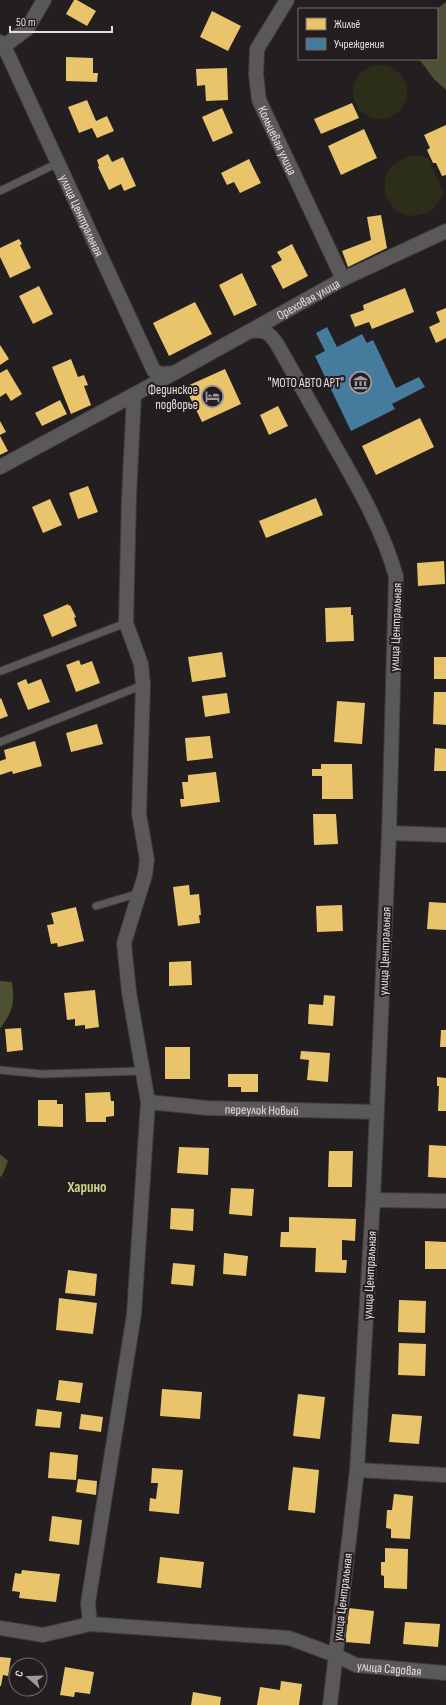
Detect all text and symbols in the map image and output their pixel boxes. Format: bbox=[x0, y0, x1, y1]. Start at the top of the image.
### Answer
scale bar bbox=[10, 8, 112, 34]
legend bbox=[298, 8, 438, 60]
text: 50 m bbox=[16, 15, 36, 30]
text: Жильё bbox=[334, 17, 361, 32]
text: Учреждения bbox=[334, 37, 385, 52]
street label: Кольцевая улица bbox=[254, 104, 300, 178]
street label: улица Центральная bbox=[55, 172, 107, 259]
street label: Ореховая улица bbox=[274, 275, 343, 324]
museum icon: "МОТО АВТО АРТ" bbox=[347, 369, 373, 395]
place label: "МОТО АВТО АРТ" bbox=[268, 375, 344, 391]
place label: Фединское подворье bbox=[148, 382, 198, 413]
hotel icon: Фединское подворье bbox=[200, 383, 226, 409]
street label: улица Центральная bbox=[386, 583, 406, 672]
street label: улица Центральная bbox=[375, 907, 395, 996]
street label: переулок Новый bbox=[225, 1101, 299, 1119]
district label: Харино bbox=[66, 1178, 107, 1197]
street label: улица Центральная bbox=[360, 1230, 380, 1320]
street label: улица Центральная bbox=[330, 1552, 356, 1642]
north arrow bbox=[8, 1657, 48, 1697]
street label: улица Садовая bbox=[356, 1658, 422, 1680]
text: С bbox=[12, 1669, 26, 1679]

